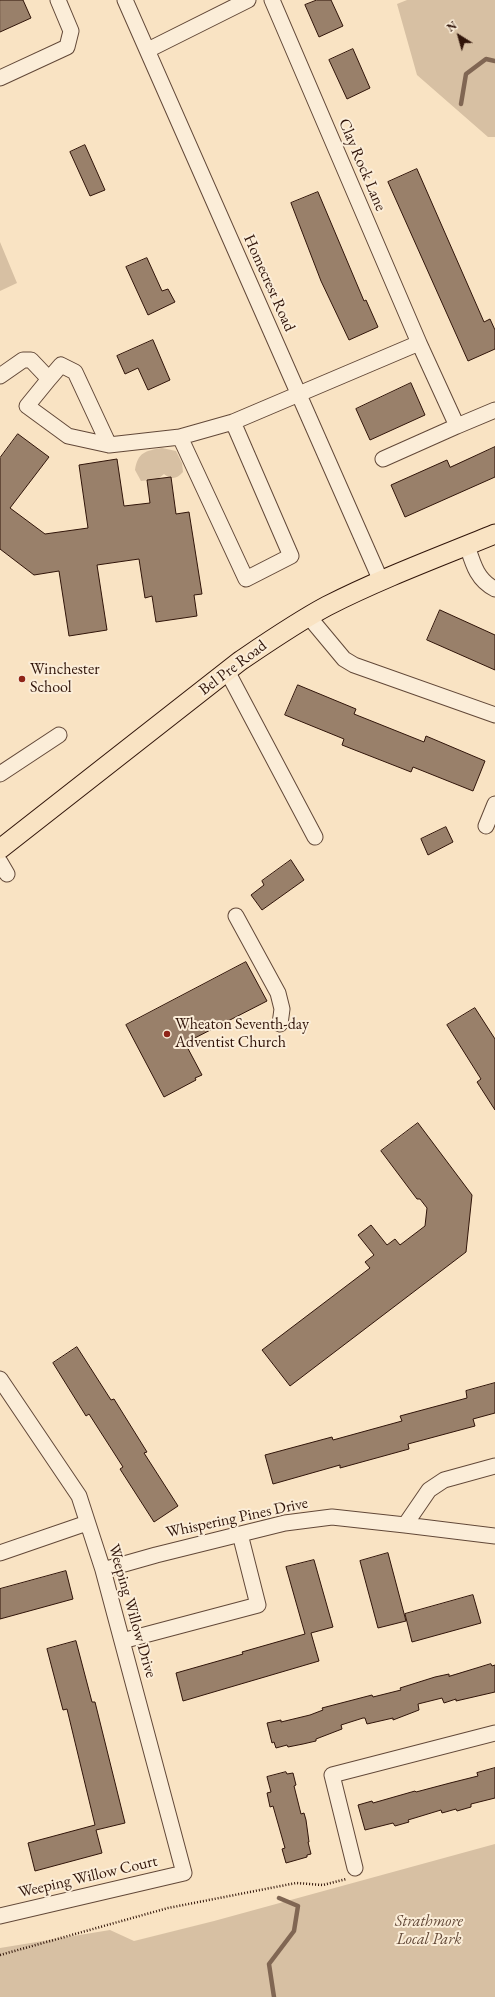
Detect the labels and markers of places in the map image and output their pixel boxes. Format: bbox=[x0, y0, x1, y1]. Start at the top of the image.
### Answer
place label: Winchester School bbox=[30, 660, 99, 698]
marker: Winchester School bbox=[17, 674, 27, 684]
place label: Wheaton Seventh-day Adventist Church bbox=[175, 1015, 309, 1053]
marker: Wheaton Seventh-day Adventist Church bbox=[162, 1029, 172, 1039]

